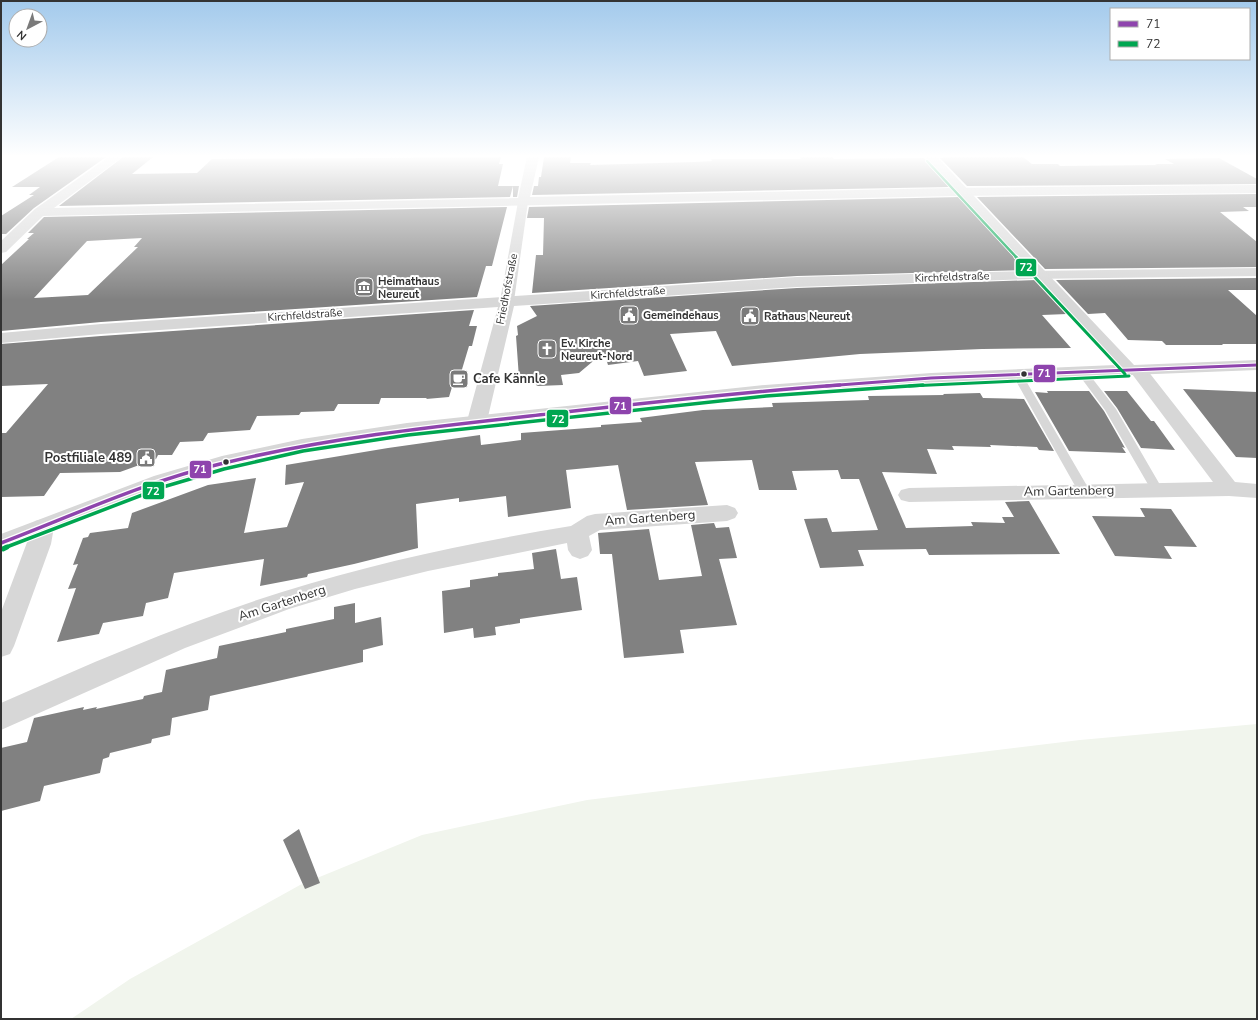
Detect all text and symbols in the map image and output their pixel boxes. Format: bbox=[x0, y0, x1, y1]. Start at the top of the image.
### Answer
north arrow bbox=[8, 8, 48, 48]
legend bbox=[1110, 8, 1250, 60]
text: 71 bbox=[1146, 16, 1160, 32]
text: N bbox=[14, 27, 30, 44]
text: 72 bbox=[1146, 36, 1160, 52]
street label: Friedhofstraße bbox=[493, 252, 521, 326]
line badge: 72 bbox=[1015, 258, 1037, 277]
text: 72 bbox=[1019, 260, 1033, 275]
street label: Kirchfeldstraße bbox=[914, 268, 990, 286]
place label: Heimathaus Neureut bbox=[378, 274, 439, 302]
museum icon: Heimathaus Neureut bbox=[353, 276, 375, 298]
street label: Kirchfeldstraße bbox=[590, 283, 666, 303]
public building icon: Gemeindehaus bbox=[618, 304, 640, 326]
street label: Kirchfeldstraße bbox=[267, 305, 343, 325]
public building icon: Rathaus Neureut bbox=[739, 305, 761, 327]
place label: Gemeindehaus bbox=[643, 308, 719, 323]
place label: Rathaus Neureut bbox=[764, 309, 851, 324]
place label: Ev. Kirche Neureut-Nord bbox=[561, 336, 632, 364]
church icon: Ev. Kirche Neureut-Nord bbox=[536, 338, 558, 360]
line badge: 71 bbox=[1033, 364, 1056, 383]
text: 71 bbox=[1037, 366, 1051, 381]
cafe icon: Cafe Kännle bbox=[448, 368, 470, 390]
unlabelled marker bbox=[1019, 369, 1029, 379]
place label: Cafe Kännle bbox=[473, 370, 546, 388]
line badge: 71 bbox=[609, 396, 632, 415]
text: 71 bbox=[613, 399, 627, 414]
line badge: 72 bbox=[546, 409, 569, 428]
text: 72 bbox=[551, 412, 565, 427]
public building icon: Postfiliale 489 bbox=[135, 447, 157, 469]
place label: Postfiliale 489 bbox=[45, 449, 132, 467]
unlabelled marker bbox=[221, 457, 231, 467]
line badge: 71 bbox=[189, 460, 212, 479]
text: 71 bbox=[193, 462, 207, 477]
line badge: 72 bbox=[142, 481, 165, 500]
street label: Am Gartenberg bbox=[1023, 481, 1115, 501]
text: 72 bbox=[146, 484, 160, 499]
street label: Am Gartenberg bbox=[604, 506, 696, 530]
street label: Am Gartenberg bbox=[236, 580, 328, 626]

